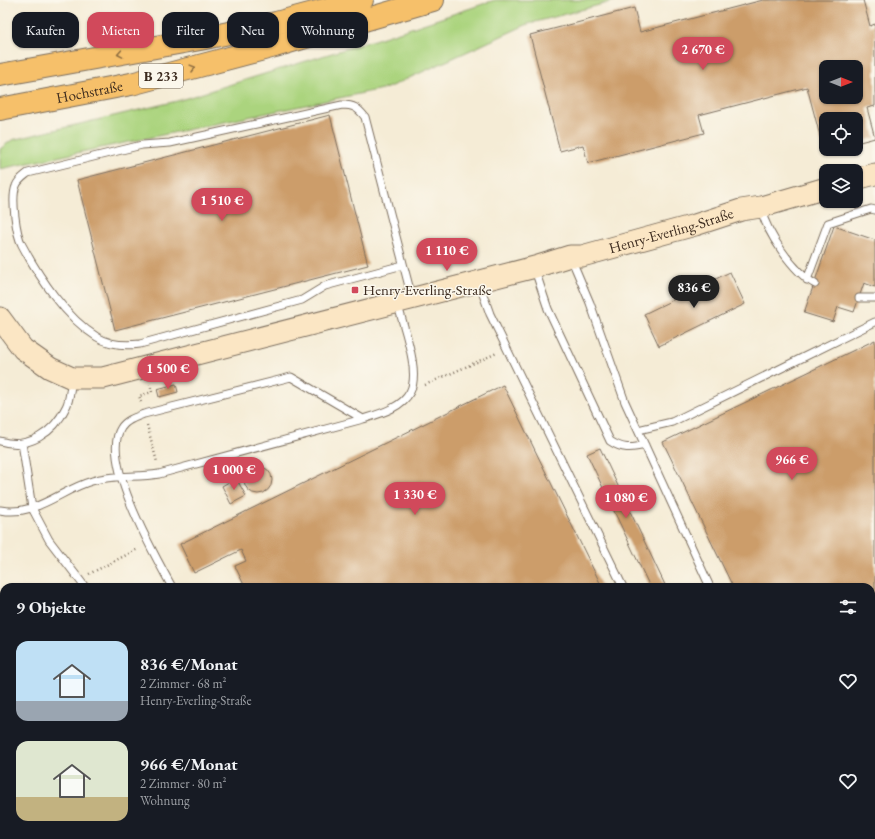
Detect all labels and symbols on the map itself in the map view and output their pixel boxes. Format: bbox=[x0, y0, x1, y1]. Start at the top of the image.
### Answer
pin: 2 670 € bbox=[666, 37, 740, 71]
one-way arrow bbox=[117, 49, 123, 57]
north arrow bbox=[819, 60, 863, 104]
road number: B 233 bbox=[139, 64, 183, 88]
one-way arrow bbox=[189, 64, 196, 73]
street label: Hochstraße bbox=[54, 76, 124, 107]
pin: 1 510 € bbox=[185, 188, 259, 222]
street label: Henry-Everling-Straße bbox=[606, 203, 736, 257]
pin: 1 110 € bbox=[410, 238, 484, 272]
pin: 836 € bbox=[666, 275, 722, 309]
place label: Henry-Everling-Straße bbox=[363, 280, 492, 299]
marker: Henry-Everling-Straße bbox=[350, 285, 360, 295]
pin: 1 500 € bbox=[131, 356, 205, 390]
pin: 966 € bbox=[764, 447, 820, 481]
pin: 1 000 € bbox=[197, 457, 271, 491]
pin: 1 330 € bbox=[378, 482, 452, 516]
pin: 1 080 € bbox=[589, 485, 663, 519]

